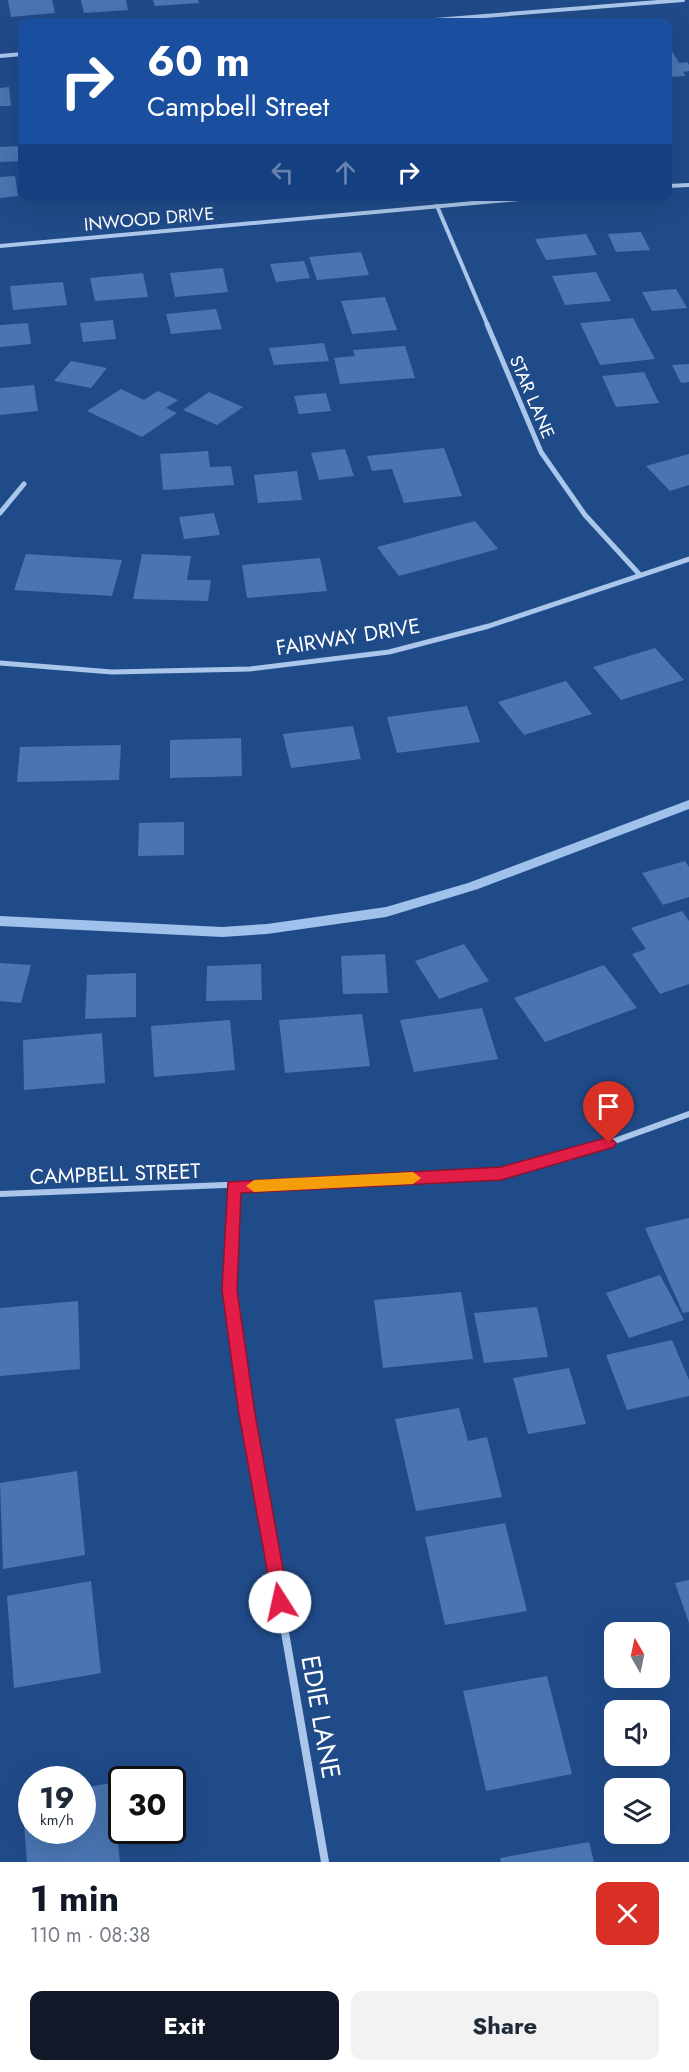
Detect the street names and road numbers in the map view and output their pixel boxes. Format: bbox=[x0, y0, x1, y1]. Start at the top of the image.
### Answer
street label: INWOOD DRIVE bbox=[83, 200, 215, 238]
street label: STAR LANE bbox=[503, 351, 561, 443]
street label: FAIRWAY DRIVE bbox=[274, 611, 422, 663]
street label: CAMPBELL STREET bbox=[29, 1156, 201, 1192]
street label: EDIE LANE bbox=[291, 1652, 351, 1782]

